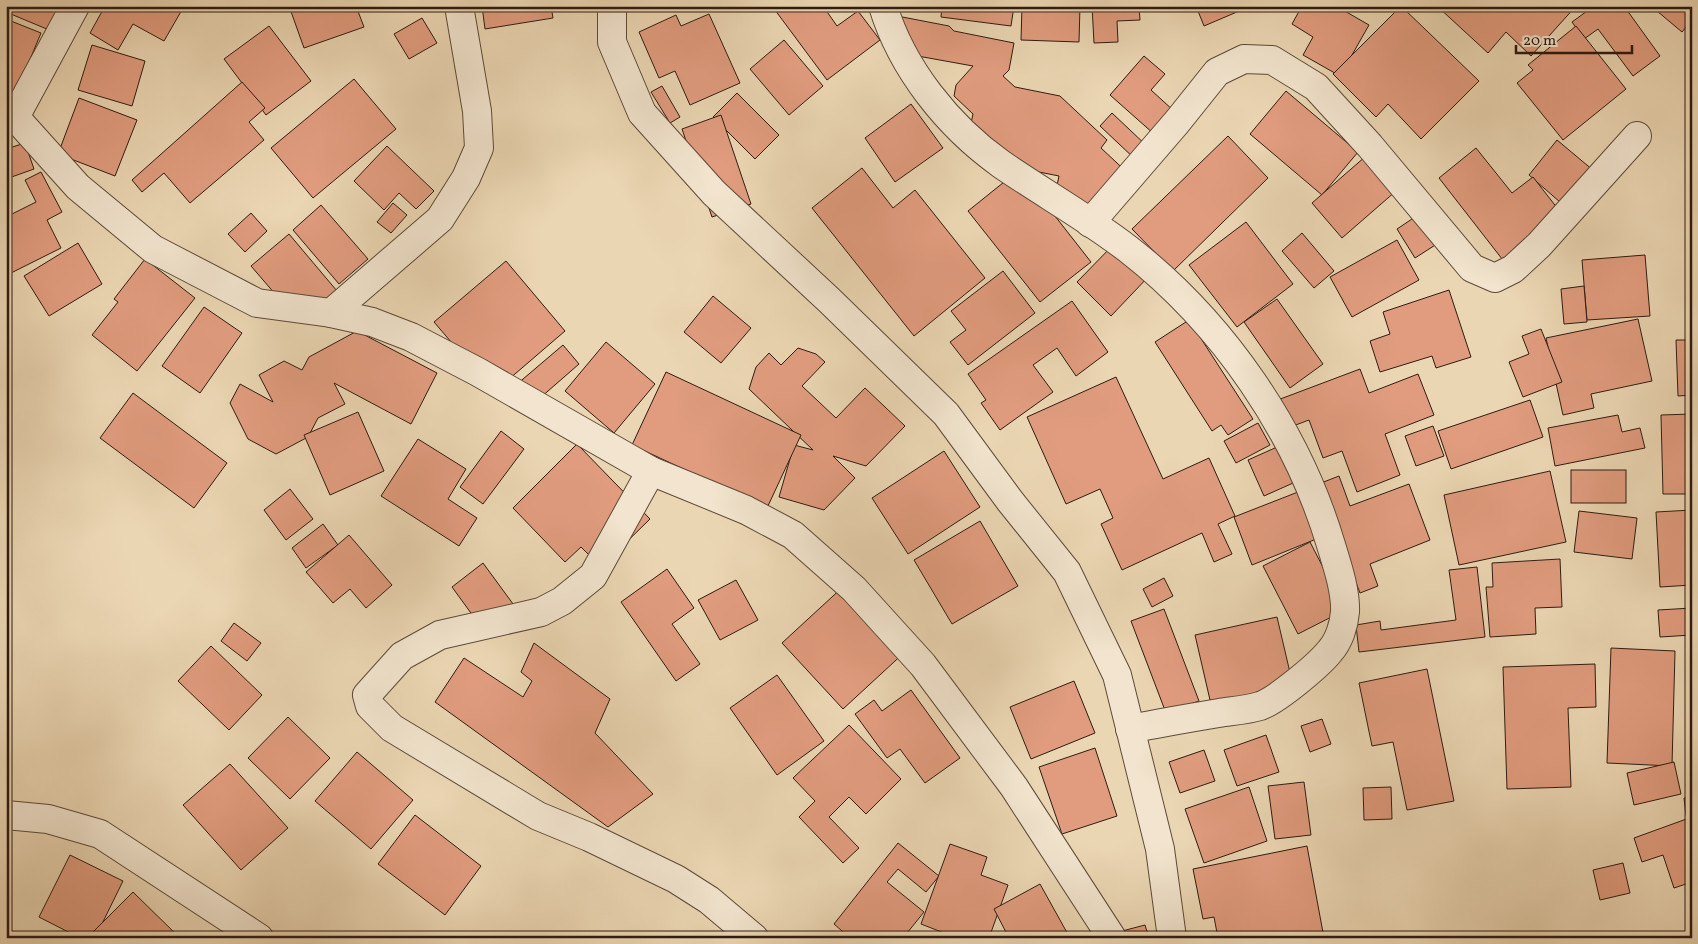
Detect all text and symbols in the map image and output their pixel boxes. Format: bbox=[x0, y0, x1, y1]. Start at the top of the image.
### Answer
scale bar bbox=[1516, 22, 1632, 54]
text: 20 m bbox=[1523, 31, 1556, 52]

